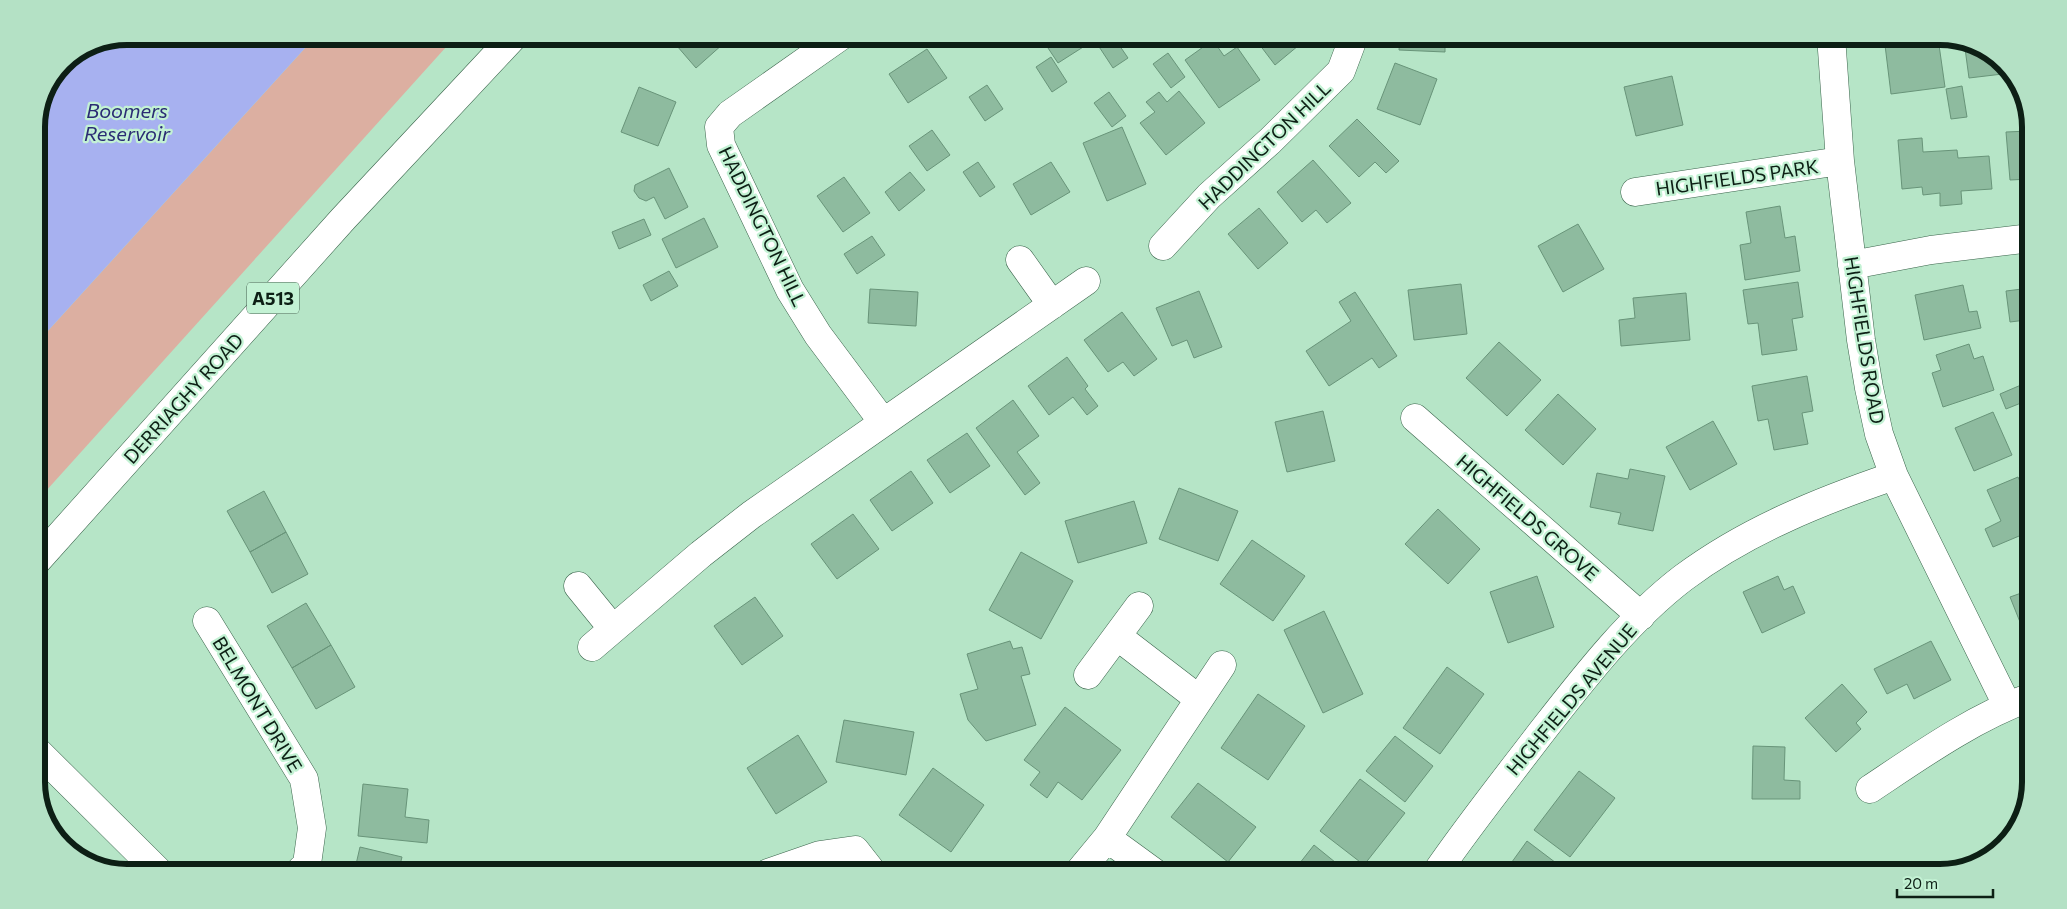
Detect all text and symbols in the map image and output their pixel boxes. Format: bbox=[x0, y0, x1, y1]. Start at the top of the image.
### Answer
street label: HADDINGTON HILL bbox=[1193, 76, 1335, 214]
water label: Boomers Reservoir bbox=[84, 98, 171, 145]
street label: HADDINGTON HILL bbox=[714, 142, 812, 310]
street label: HIGHFIELDS PARK bbox=[1654, 154, 1820, 200]
street label: HIGHFIELDS ROAD bbox=[1840, 255, 1890, 425]
road number: A513 bbox=[247, 282, 299, 314]
street label: DERRIAGHY ROAD bbox=[118, 328, 248, 468]
street label: HIGHFIELDS GROVE bbox=[1452, 449, 1604, 585]
street label: HIGHFIELDS AVENUE bbox=[1501, 619, 1641, 779]
street label: BELMONT DRIVE bbox=[208, 632, 308, 776]
scale bar bbox=[1897, 866, 1993, 898]
text: 20 m bbox=[1904, 874, 1938, 892]

